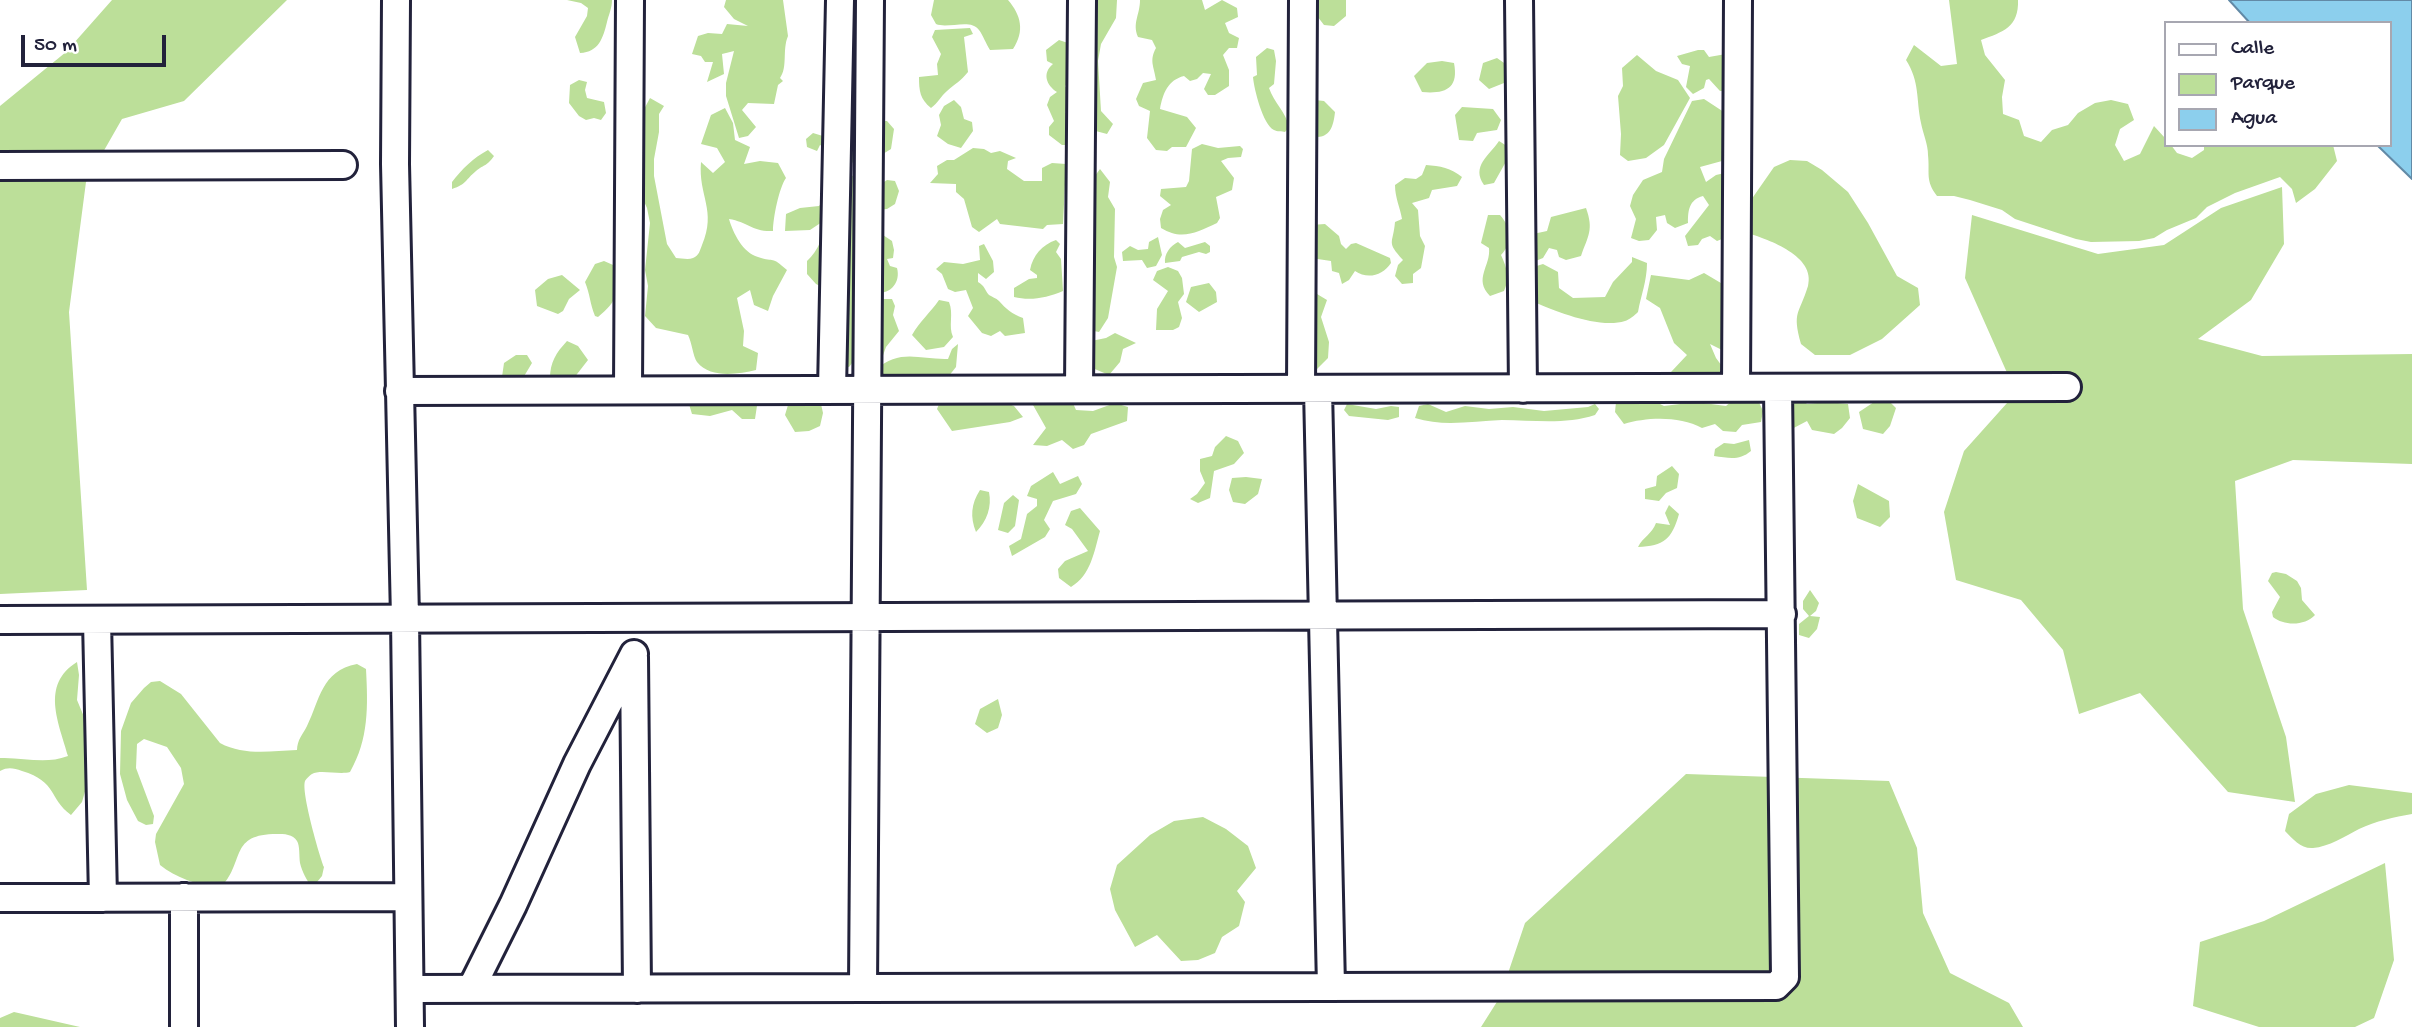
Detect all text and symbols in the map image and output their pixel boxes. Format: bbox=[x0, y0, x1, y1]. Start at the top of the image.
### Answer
scale bar bbox=[24, 21, 170, 65]
legend bbox=[2164, 21, 2391, 147]
text: 50 m bbox=[34, 34, 77, 59]
text: Calle bbox=[2231, 37, 2274, 62]
text: Parque bbox=[2231, 72, 2295, 97]
text: Agua bbox=[2231, 107, 2277, 132]

